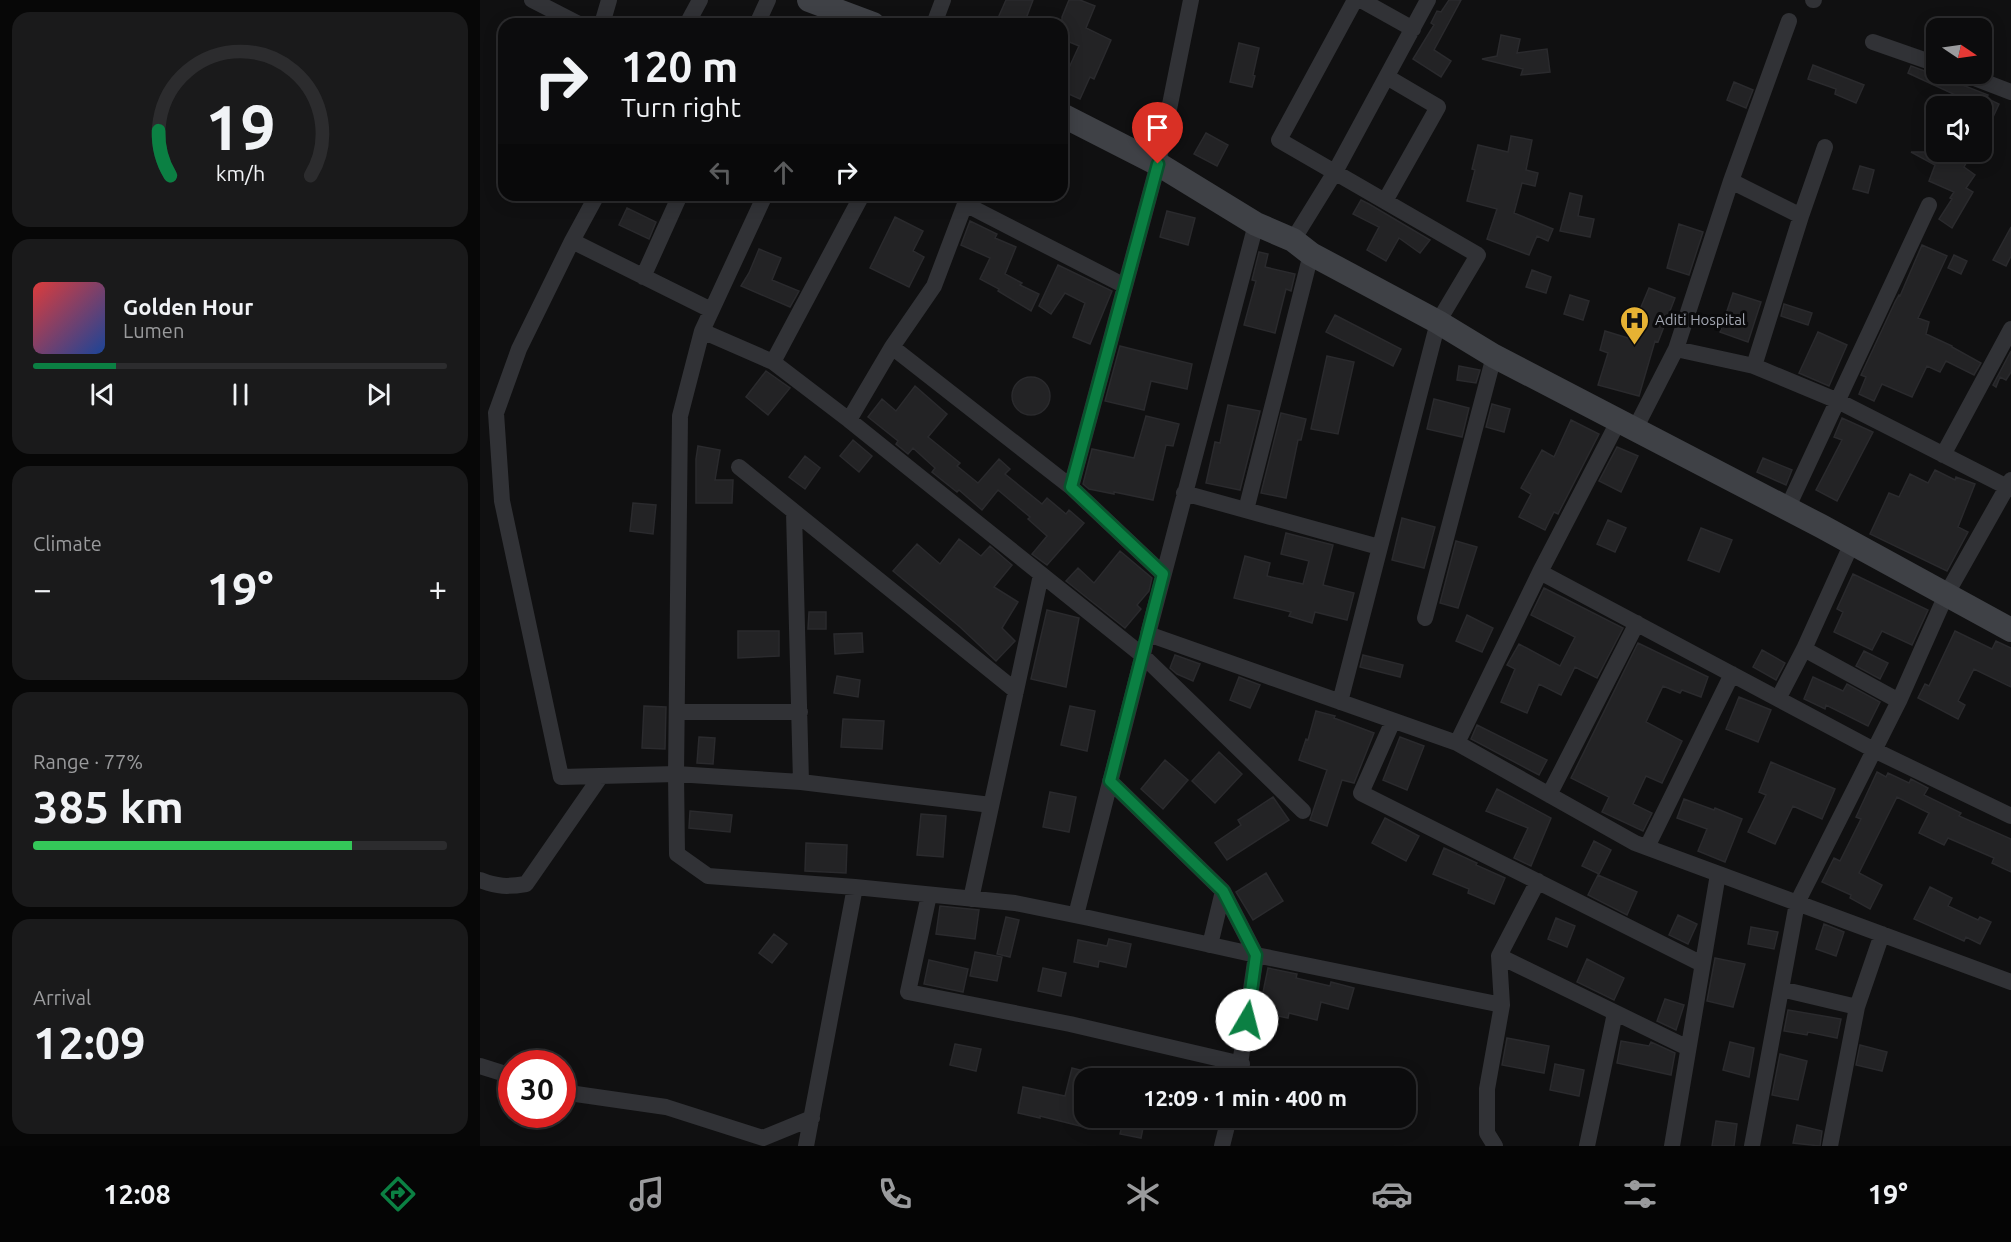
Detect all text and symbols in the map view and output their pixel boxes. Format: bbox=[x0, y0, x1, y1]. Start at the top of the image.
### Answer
north arrow bbox=[1926, 18, 1992, 84]
map controls bbox=[1926, 18, 1992, 162]
icon: right bbox=[522, 42, 600, 120]
text: 120 m bbox=[621, 43, 738, 90]
text: Turn right bbox=[621, 92, 741, 122]
text: 19 bbox=[205, 93, 275, 163]
button: sound bbox=[1926, 96, 1992, 162]
pin bbox=[1132, 102, 1183, 164]
icon: arrive bbox=[1141, 111, 1174, 144]
icon: left bbox=[704, 156, 737, 189]
icon: ahead bbox=[767, 156, 800, 189]
icon: right bbox=[830, 156, 863, 189]
text: km/h bbox=[215, 162, 265, 186]
text: Golden Hour bbox=[123, 294, 253, 319]
hospital icon: Aditi Hospital bbox=[1618, 304, 1650, 346]
place label: Aditi Hospital bbox=[1655, 311, 1746, 328]
text: Lumen bbox=[123, 319, 184, 342]
icon: previous bbox=[86, 378, 119, 411]
icon: pause bbox=[224, 378, 257, 411]
icon: next bbox=[362, 378, 395, 411]
text: Climate bbox=[33, 532, 102, 555]
text: 19° bbox=[207, 563, 273, 614]
text: − bbox=[33, 570, 52, 607]
text: + bbox=[428, 570, 447, 607]
text: Range · 77% bbox=[33, 750, 143, 773]
text: 385 km bbox=[33, 781, 184, 832]
text: Arrival bbox=[33, 986, 91, 1009]
position arrow bbox=[1215, 988, 1279, 1052]
text: 12:09 bbox=[33, 1017, 146, 1068]
speed limit sign: 30 bbox=[498, 1050, 576, 1128]
text: 12:09 · 1 min · 400 m bbox=[1143, 1085, 1347, 1110]
icon: directions bbox=[377, 1173, 419, 1215]
icon: music bbox=[626, 1173, 668, 1215]
icon: phone bbox=[874, 1173, 916, 1215]
icon: climate bbox=[1122, 1173, 1164, 1215]
icon: car bbox=[1371, 1173, 1413, 1215]
icon: filters bbox=[1619, 1173, 1661, 1215]
text: 12:08 bbox=[103, 1179, 171, 1209]
text: 19° bbox=[1868, 1179, 1908, 1209]

